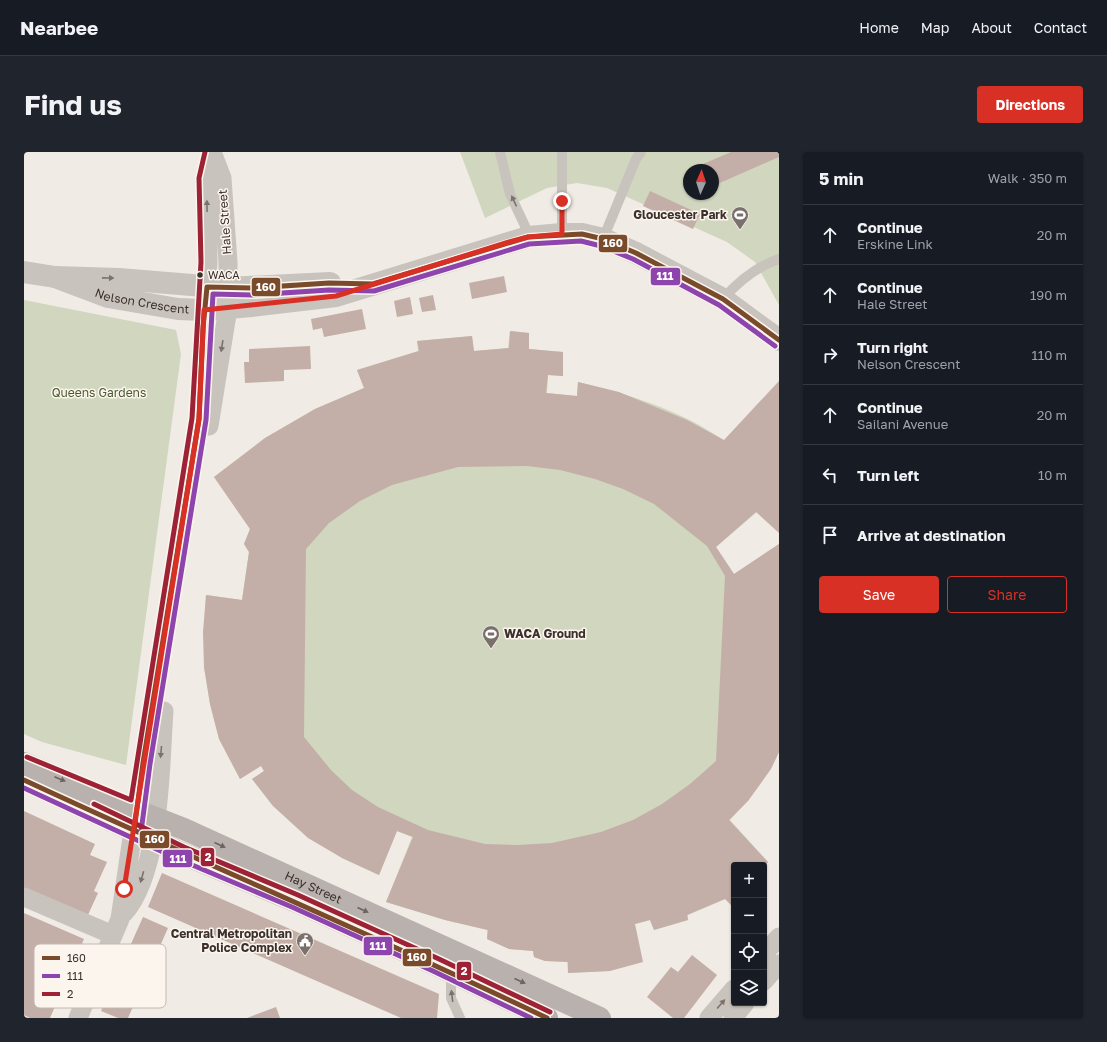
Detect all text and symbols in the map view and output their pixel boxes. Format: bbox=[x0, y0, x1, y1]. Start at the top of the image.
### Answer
text: Nearbee bbox=[20, 16, 98, 39]
text: Home bbox=[859, 19, 899, 36]
text: Map bbox=[921, 19, 949, 36]
text: About bbox=[971, 19, 1012, 36]
text: Contact bbox=[1034, 19, 1087, 36]
button: Directions bbox=[977, 86, 1083, 123]
text: Find us bbox=[24, 88, 122, 121]
north arrow bbox=[683, 164, 719, 200]
text: 5 min bbox=[819, 168, 863, 189]
text: Walk · 350 m bbox=[988, 170, 1067, 186]
street label: Hale Street bbox=[215, 189, 234, 255]
route end bbox=[553, 192, 571, 210]
one-way arrow bbox=[511, 195, 517, 206]
one-way arrow bbox=[204, 199, 210, 212]
sports icon: Gloucester Park bbox=[730, 205, 750, 230]
place label: Gloucester Park bbox=[633, 207, 727, 222]
text: Continue bbox=[857, 218, 923, 236]
icon: ahead bbox=[819, 224, 841, 246]
text: 20 m bbox=[1037, 227, 1067, 243]
line badge: 160 bbox=[598, 234, 628, 253]
text: 160 bbox=[603, 236, 623, 249]
text: Erskine Link bbox=[857, 236, 933, 252]
line badge: 111 bbox=[650, 267, 681, 286]
place label: WACA bbox=[208, 268, 240, 281]
text: 111 bbox=[657, 269, 674, 282]
marker: WACA bbox=[195, 270, 205, 280]
one-way arrow bbox=[102, 275, 114, 282]
line badge: 160 bbox=[251, 277, 281, 297]
text: Continue bbox=[857, 278, 923, 296]
text: 160 bbox=[256, 280, 276, 293]
icon: ahead bbox=[819, 284, 841, 306]
street label: Nelson Crescent bbox=[93, 285, 190, 316]
text: 190 m bbox=[1030, 287, 1067, 303]
text: Hale Street bbox=[857, 296, 928, 312]
text: Turn right bbox=[857, 338, 928, 356]
one-way arrow bbox=[219, 340, 225, 353]
icon: right bbox=[819, 344, 841, 366]
text: 110 m bbox=[1032, 347, 1067, 363]
text: Nelson Crescent bbox=[857, 356, 960, 372]
park label: Queens Gardens bbox=[52, 385, 146, 400]
text: Continue bbox=[857, 398, 923, 416]
icon: ahead bbox=[819, 404, 841, 426]
text: 20 m bbox=[1037, 407, 1067, 423]
text: Sailani Avenue bbox=[857, 416, 948, 432]
icon: left bbox=[819, 464, 841, 486]
text: Turn left bbox=[857, 466, 919, 484]
text: 10 m bbox=[1038, 467, 1067, 483]
icon: arrive bbox=[819, 524, 841, 546]
text: Arrive at destination bbox=[857, 526, 1006, 544]
button: Save bbox=[819, 576, 939, 613]
button: Share bbox=[947, 576, 1067, 613]
sports icon: WACA Ground bbox=[481, 624, 501, 649]
place label: WACA Ground bbox=[504, 626, 586, 641]
one-way arrow bbox=[157, 746, 164, 758]
one-way arrow bbox=[54, 776, 66, 782]
line badge: 160 bbox=[139, 830, 170, 849]
text: 160 bbox=[145, 832, 165, 845]
one-way arrow bbox=[214, 842, 225, 848]
line badge: 2 bbox=[200, 847, 215, 867]
line badge: 111 bbox=[162, 849, 193, 868]
text: 2 bbox=[205, 850, 212, 863]
text: 111 bbox=[170, 852, 187, 865]
map controls bbox=[731, 862, 767, 1006]
button: + bbox=[731, 862, 767, 898]
street label: Hay Street bbox=[283, 868, 344, 907]
one-way arrow bbox=[139, 871, 145, 883]
route start bbox=[115, 880, 133, 898]
button: − bbox=[731, 898, 767, 934]
one-way arrow bbox=[358, 907, 369, 913]
place label: Central Metropolitan Police Complex bbox=[171, 926, 292, 955]
public building icon: Central Metropolitan Police Complex bbox=[295, 931, 315, 956]
button: locate bbox=[731, 934, 767, 970]
line badge: 111 bbox=[363, 936, 393, 956]
text: 111 bbox=[370, 939, 387, 952]
legend bbox=[34, 944, 166, 1008]
line badge: 160 bbox=[402, 948, 432, 967]
text: 160 bbox=[407, 950, 427, 963]
text: 160 bbox=[67, 951, 86, 964]
line badge: 2 bbox=[456, 961, 472, 981]
text: 2 bbox=[461, 964, 468, 977]
text: 111 bbox=[67, 969, 83, 982]
button: layers bbox=[731, 970, 767, 1006]
one-way arrow bbox=[514, 978, 526, 985]
text: 2 bbox=[67, 987, 73, 1000]
one-way arrow bbox=[448, 990, 455, 1002]
one-way arrow bbox=[717, 998, 726, 1009]

